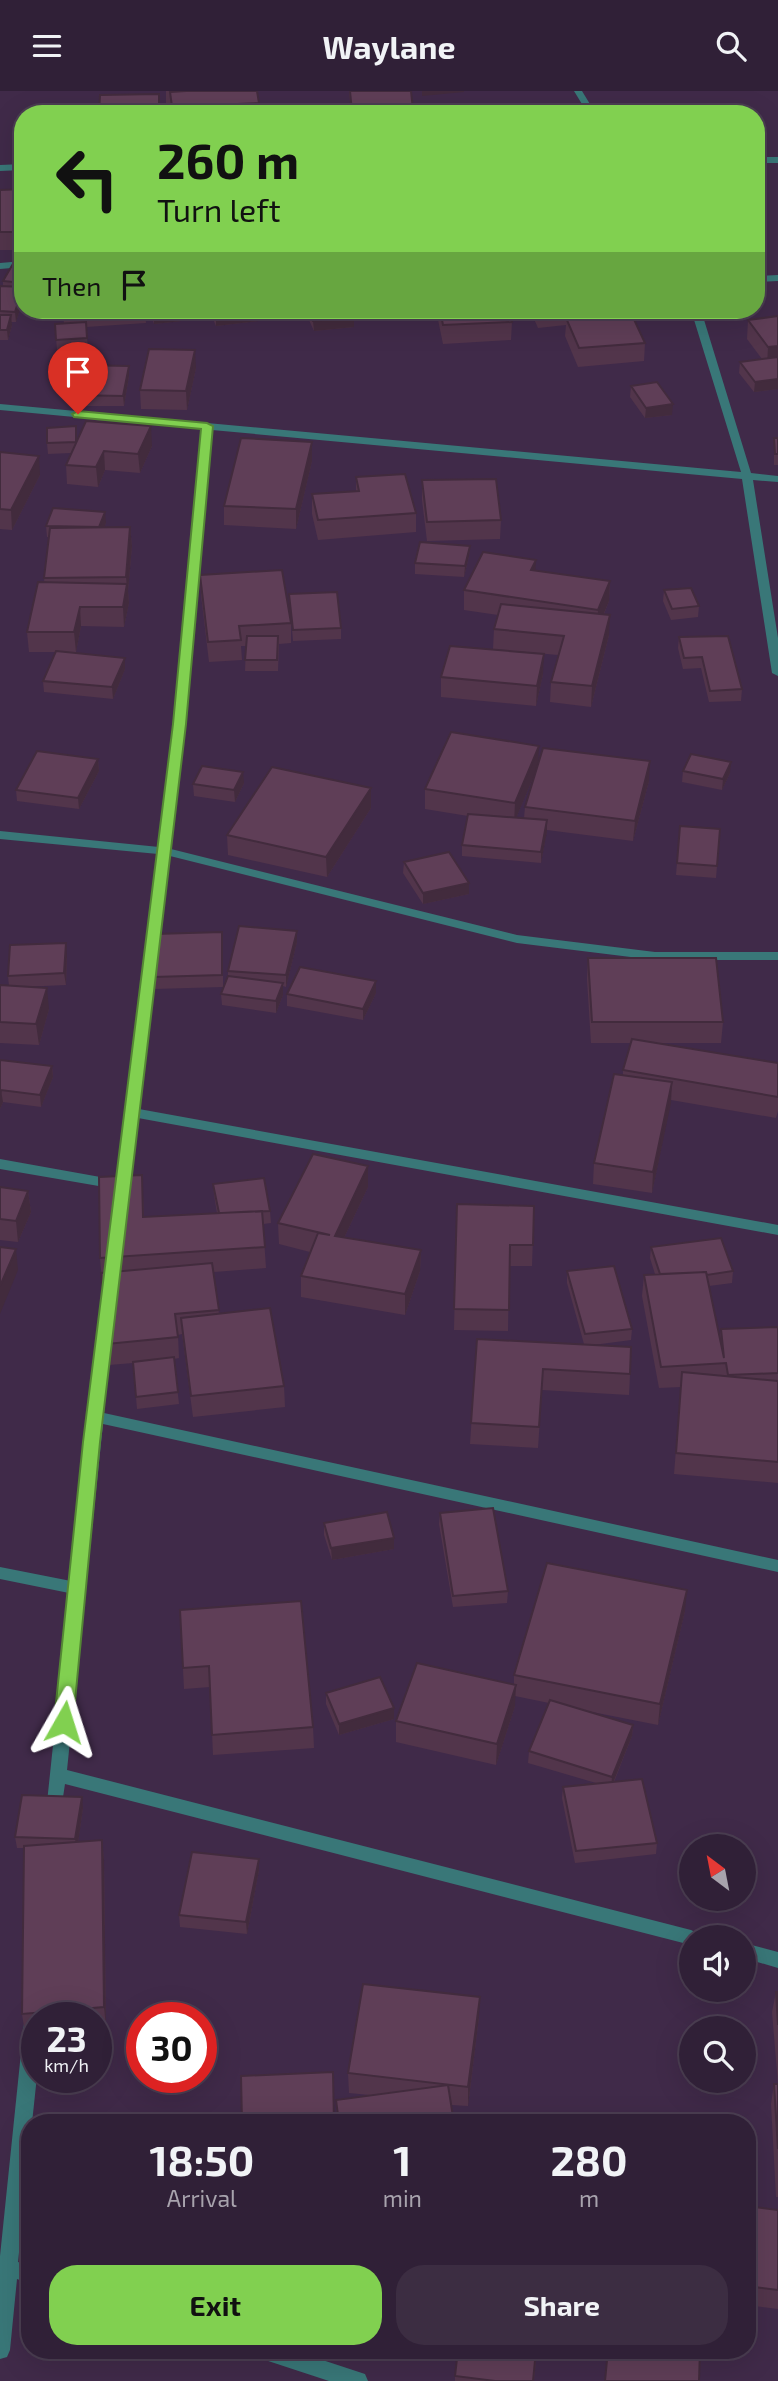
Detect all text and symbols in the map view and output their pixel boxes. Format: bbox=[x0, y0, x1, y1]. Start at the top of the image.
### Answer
icon: menu bbox=[28, 27, 66, 65]
text: Waylane bbox=[322, 27, 456, 65]
icon: search bbox=[712, 27, 750, 65]
text: 260 m bbox=[157, 130, 299, 189]
icon: left bbox=[42, 133, 133, 224]
text: Turn left bbox=[157, 190, 281, 228]
icon: arrive bbox=[115, 266, 153, 304]
text: Then bbox=[42, 270, 101, 301]
pin bbox=[48, 342, 108, 414]
icon: arrive bbox=[59, 353, 97, 391]
position arrow bbox=[27, 1685, 101, 1759]
north arrow bbox=[679, 1834, 756, 1911]
map controls bbox=[679, 1834, 756, 2093]
button: sound bbox=[679, 1925, 756, 2002]
speed limit sign: 30 bbox=[126, 2002, 217, 2093]
button: search bbox=[679, 2016, 756, 2093]
text: 23 bbox=[46, 2017, 87, 2059]
text: km/h bbox=[44, 2054, 89, 2076]
text: 18:50 bbox=[149, 2134, 254, 2184]
text: 1 bbox=[393, 2134, 411, 2184]
text: 280 bbox=[550, 2134, 628, 2184]
text: Arrival bbox=[167, 2184, 237, 2212]
text: min bbox=[383, 2184, 422, 2212]
text: m bbox=[579, 2184, 599, 2212]
button: Exit bbox=[49, 2265, 382, 2345]
button: Share bbox=[396, 2265, 728, 2345]

